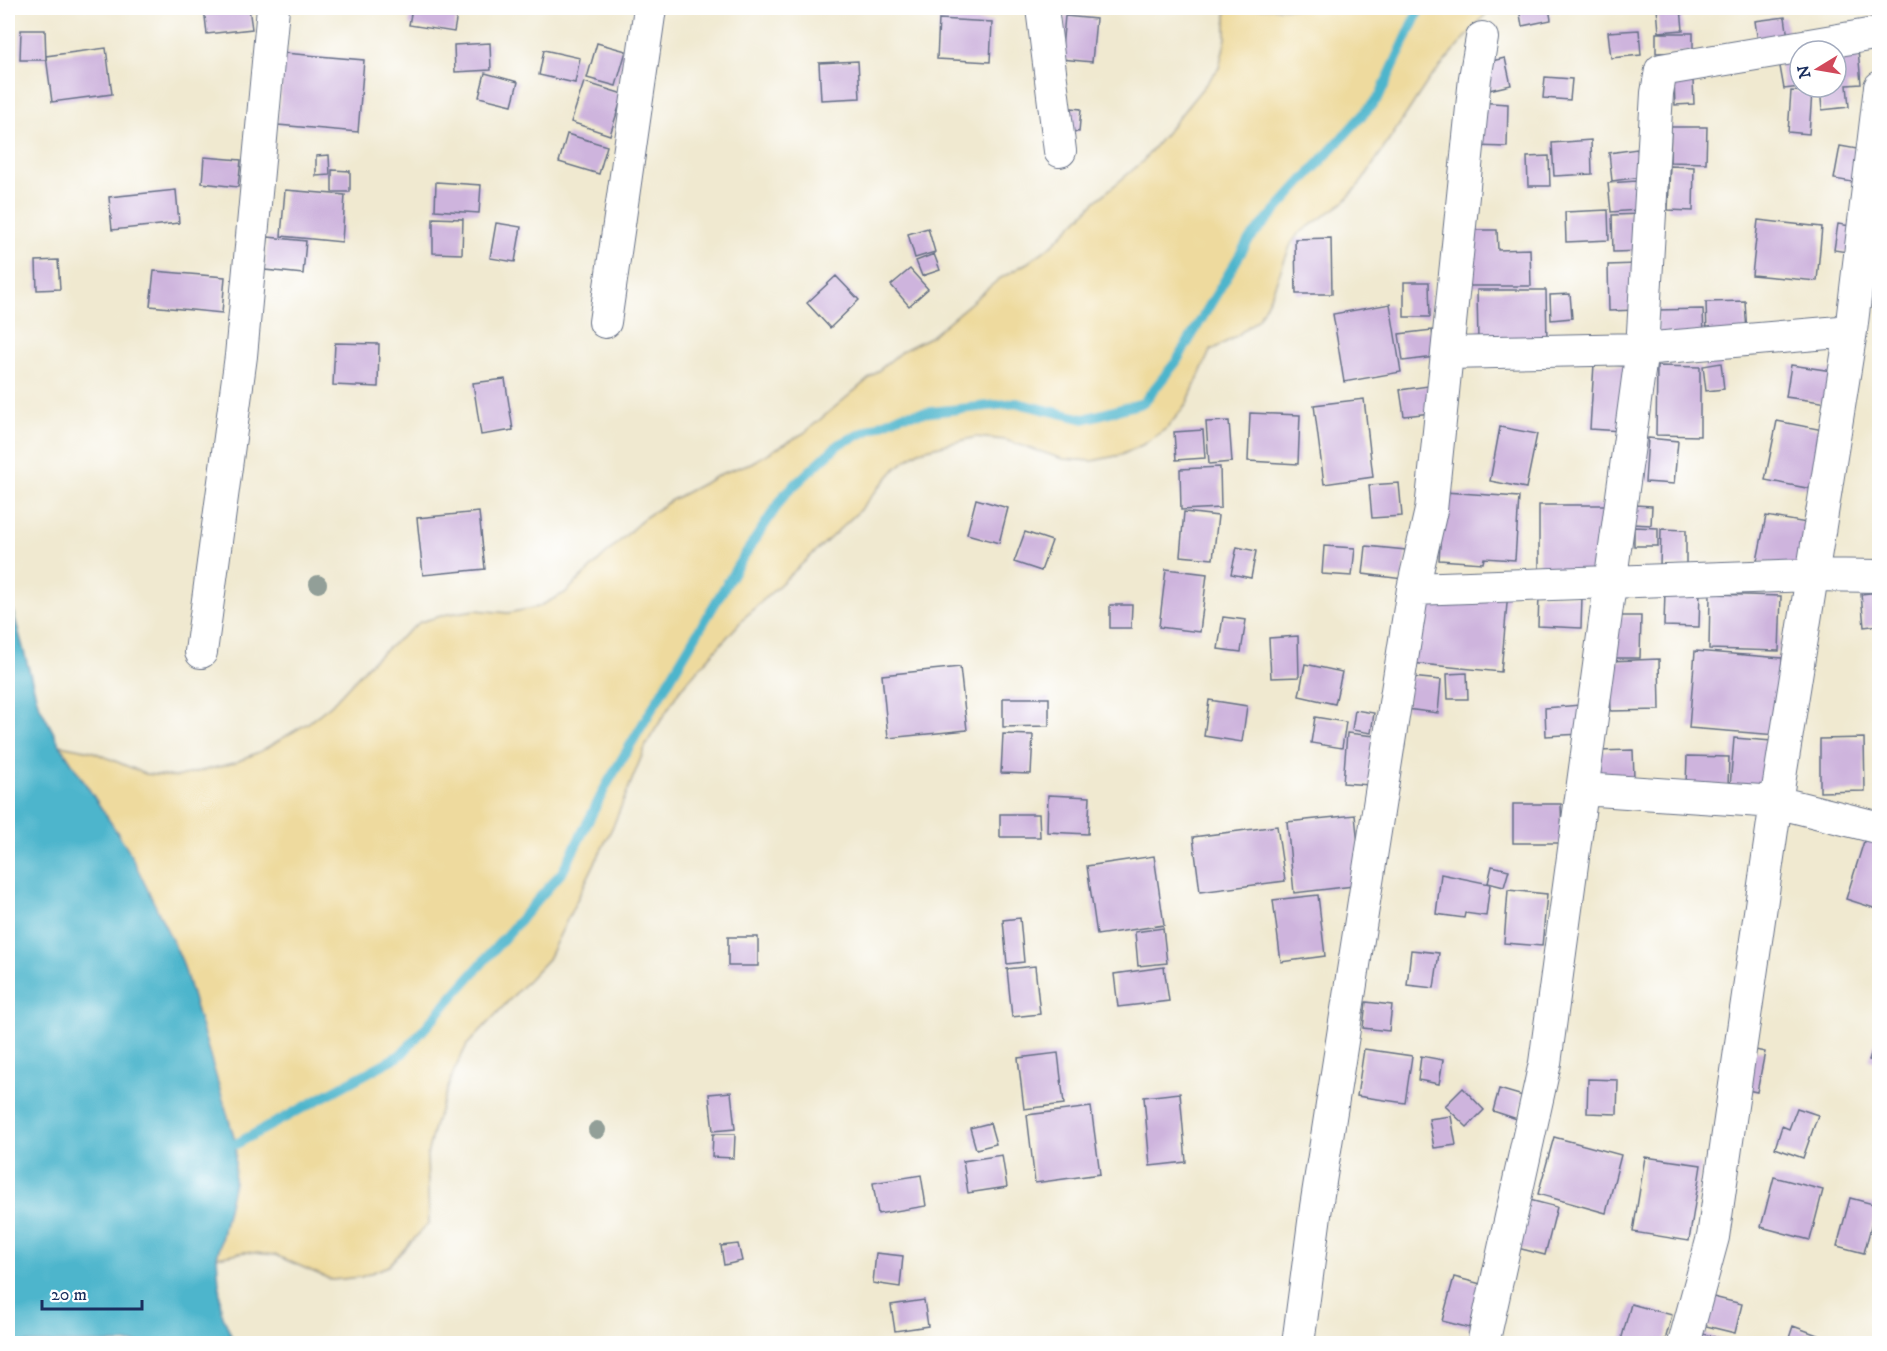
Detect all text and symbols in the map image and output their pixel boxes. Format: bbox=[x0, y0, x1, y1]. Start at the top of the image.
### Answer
north arrow bbox=[1788, 39, 1848, 99]
text: N bbox=[1793, 63, 1815, 80]
scale bar bbox=[42, 1273, 142, 1311]
text: 20 m bbox=[51, 1284, 87, 1306]

